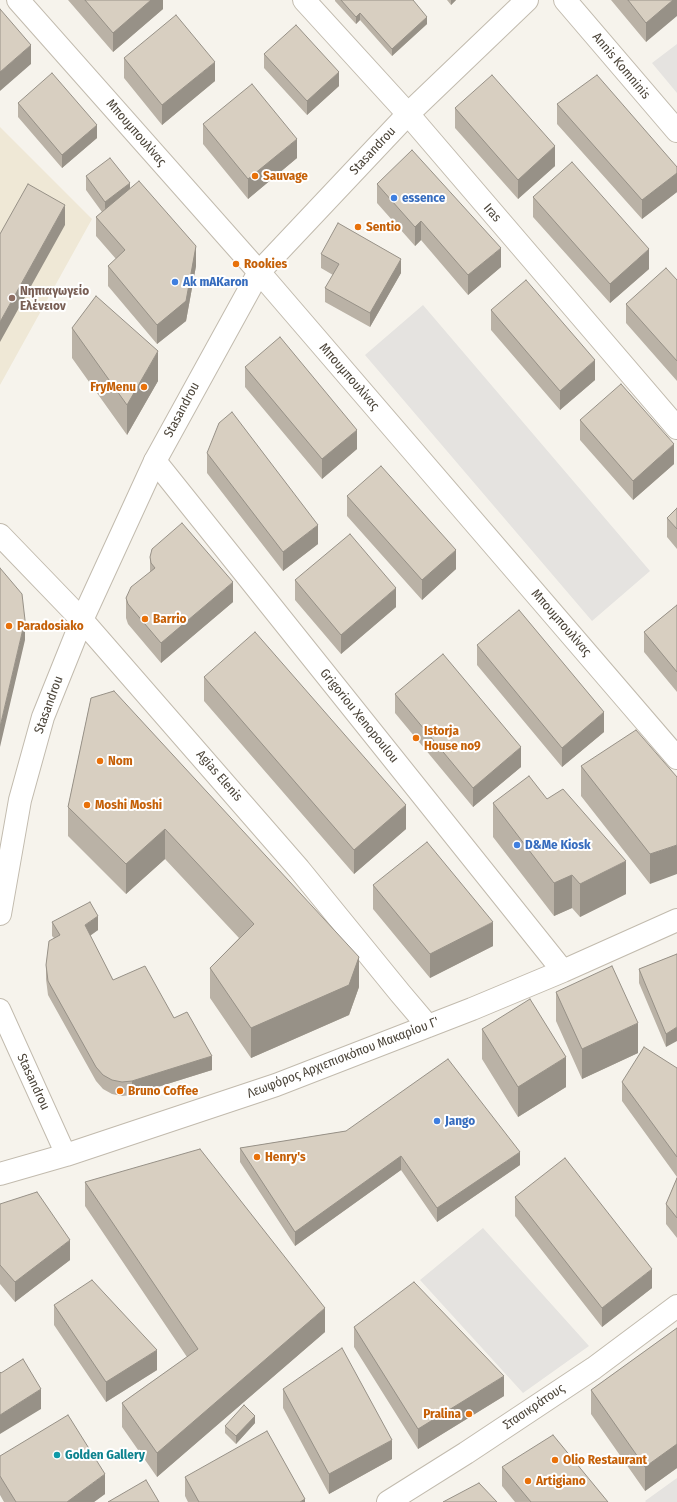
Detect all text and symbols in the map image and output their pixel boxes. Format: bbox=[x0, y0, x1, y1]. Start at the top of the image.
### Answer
street label: Annis Komninis bbox=[589, 30, 653, 102]
street label: Μπουμπουλίνας bbox=[103, 96, 169, 170]
street label: Stasandrou bbox=[347, 124, 399, 178]
place label: Sauvage bbox=[263, 168, 308, 184]
marker: Sauvage bbox=[250, 171, 260, 181]
place label: essence bbox=[402, 190, 445, 206]
marker: essence bbox=[389, 193, 399, 203]
street label: Iras bbox=[480, 201, 504, 225]
place label: Sentio bbox=[366, 219, 401, 235]
marker: Sentio bbox=[353, 222, 363, 232]
place label: Rookies bbox=[244, 256, 287, 272]
marker: Rookies bbox=[231, 259, 241, 269]
place label: Ak mAKaron bbox=[183, 274, 248, 290]
marker: Ak mAKaron bbox=[170, 277, 180, 287]
place label: Νηπιαγωγείο Ελένειον bbox=[20, 283, 89, 314]
marker: Νηπιαγωγείο Ελένειον bbox=[7, 293, 17, 303]
street label: Μπουμπουλίνας bbox=[316, 340, 382, 414]
place label: FryMenu bbox=[90, 379, 136, 395]
street label: Stasandrou bbox=[161, 380, 203, 440]
marker: FryMenu bbox=[139, 382, 149, 392]
street label: Μπουμπουλίνας bbox=[528, 586, 594, 660]
place label: Barrio bbox=[153, 611, 187, 627]
marker: Barrio bbox=[140, 614, 150, 624]
place label: Paradosiako bbox=[17, 618, 84, 634]
marker: Paradosiako bbox=[4, 621, 14, 631]
street label: Grigoriou Xenopoulou bbox=[316, 666, 402, 766]
street label: Stasandrou bbox=[31, 674, 67, 736]
place label: Istorja House no9 bbox=[424, 723, 481, 754]
marker: Istorja House no9 bbox=[411, 733, 421, 743]
street label: Agias Elenis bbox=[193, 747, 245, 805]
place label: Nom bbox=[108, 753, 133, 769]
marker: Nom bbox=[95, 756, 105, 766]
place label: Moshi Moshi bbox=[95, 797, 162, 813]
marker: Moshi Moshi bbox=[82, 800, 92, 810]
place label: D&Me Kiosk bbox=[525, 837, 591, 853]
marker: D&Me Kiosk bbox=[512, 840, 522, 850]
street label: Λεωφόρος Αρχιεπισκόπου Μακαρίου Γ' bbox=[245, 1014, 441, 1102]
street label: Stasandrou bbox=[13, 1051, 53, 1113]
place label: Bruno Coffee bbox=[128, 1083, 198, 1099]
marker: Bruno Coffee bbox=[115, 1086, 125, 1096]
place label: Jango bbox=[445, 1113, 475, 1129]
marker: Jango bbox=[432, 1116, 442, 1126]
place label: Henry's bbox=[265, 1149, 306, 1165]
marker: Henry's bbox=[252, 1152, 262, 1162]
street label: Στασικράτους bbox=[500, 1381, 568, 1433]
place label: Pralina bbox=[423, 1406, 461, 1422]
marker: Pralina bbox=[464, 1409, 474, 1419]
place label: Golden Gallery bbox=[65, 1447, 145, 1463]
marker: Golden Gallery bbox=[52, 1450, 62, 1460]
place label: Olio Restaurant bbox=[563, 1452, 647, 1468]
marker: Olio Restaurant bbox=[550, 1455, 560, 1465]
place label: Artigiano bbox=[536, 1473, 586, 1489]
marker: Artigiano bbox=[523, 1476, 533, 1486]

